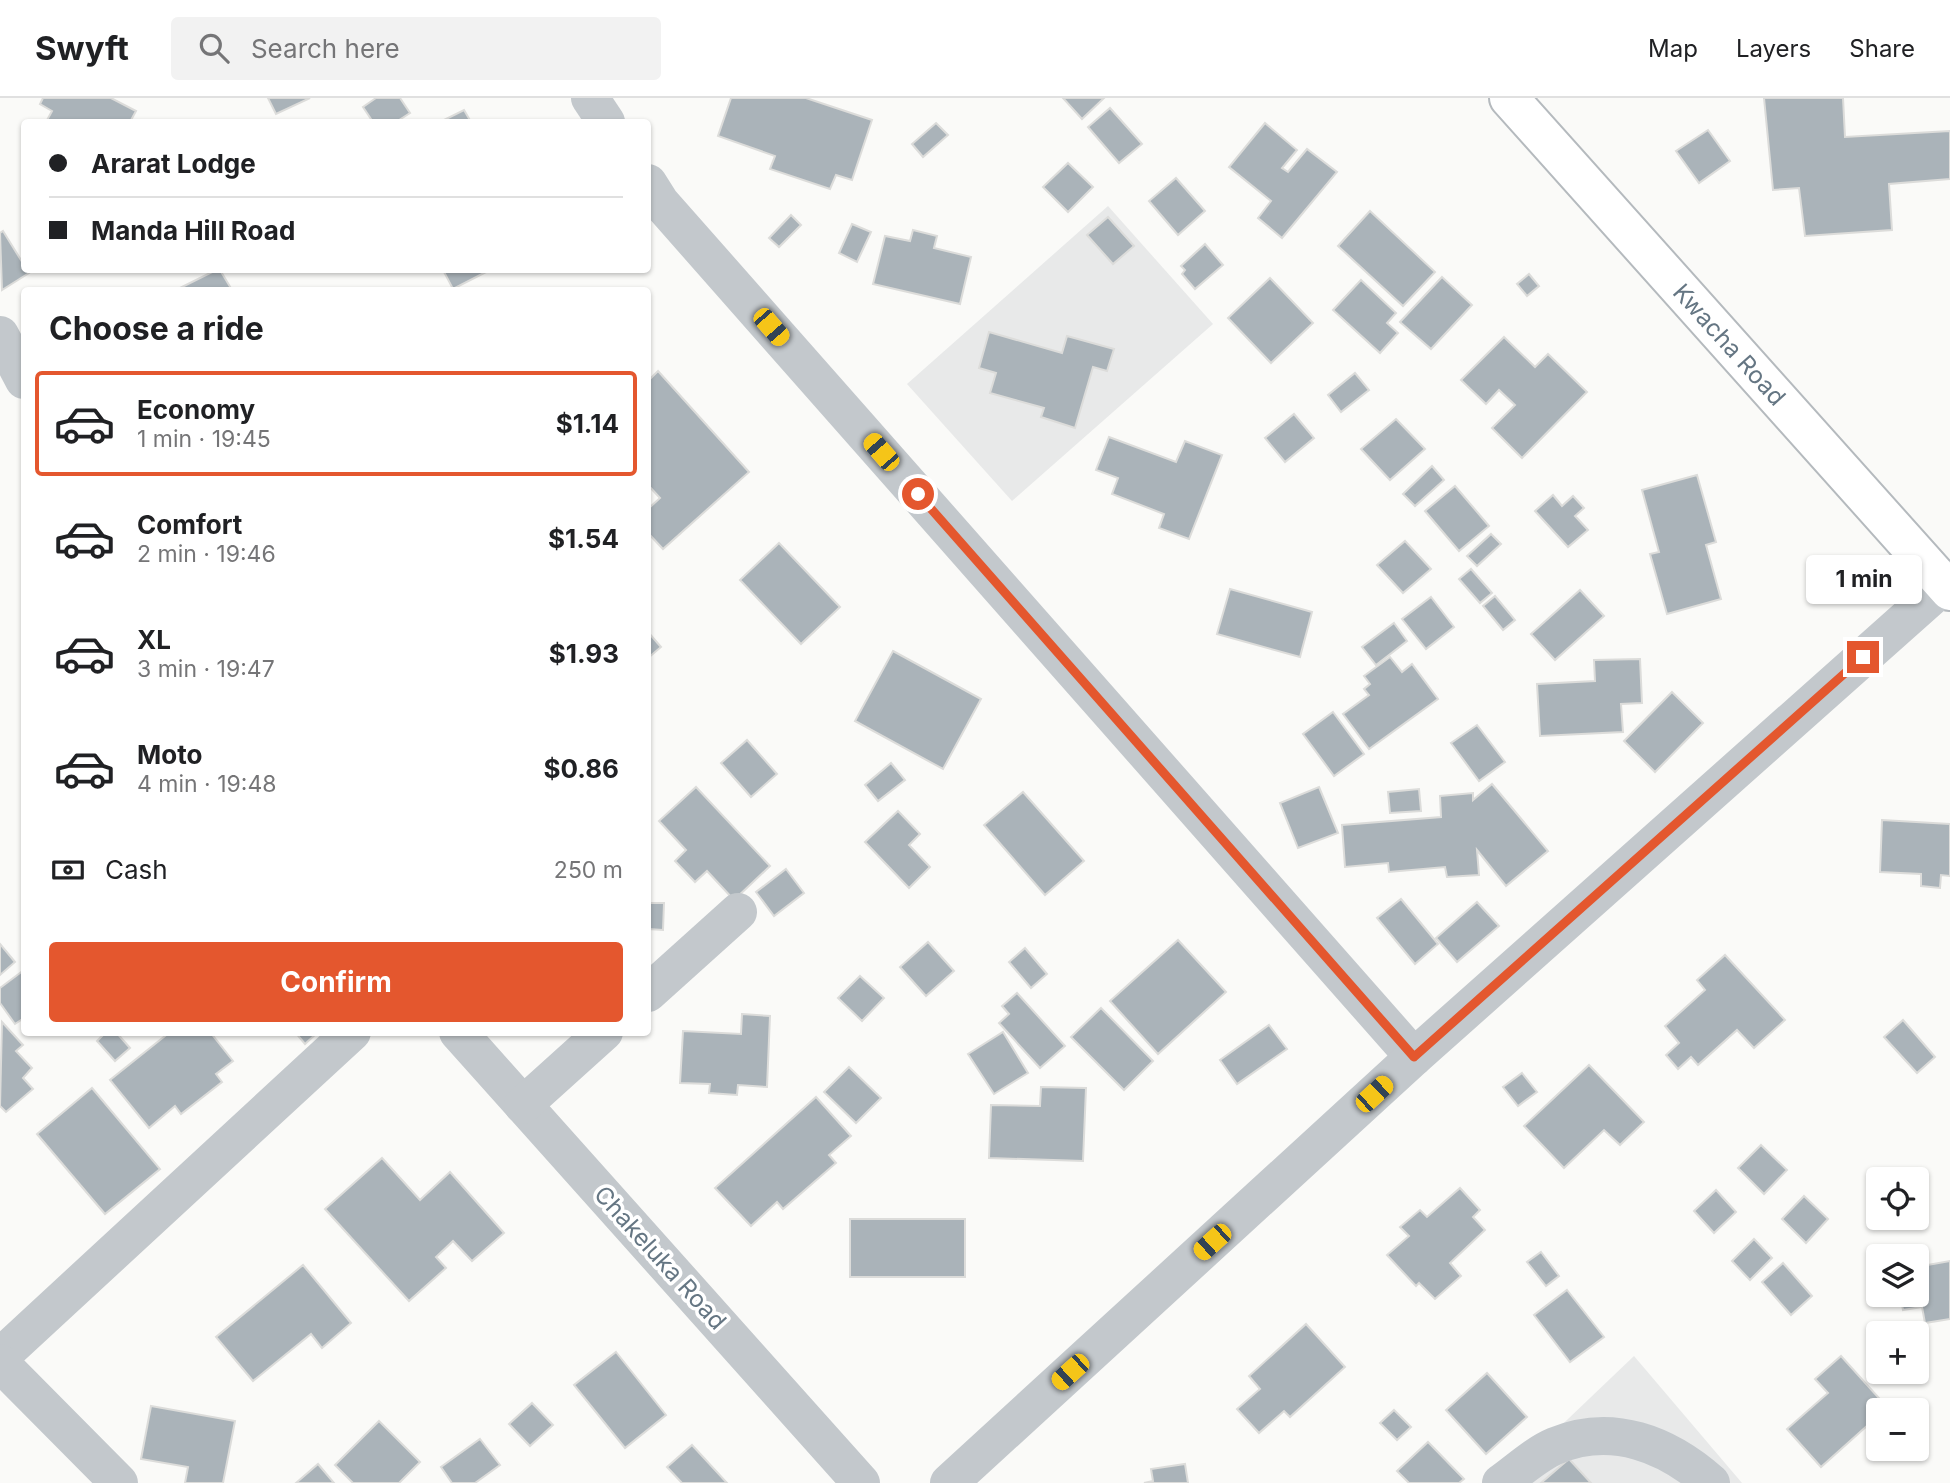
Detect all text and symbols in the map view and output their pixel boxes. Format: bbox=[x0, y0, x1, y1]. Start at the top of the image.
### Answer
search box bbox=[171, 17, 661, 80]
text: Swyft bbox=[35, 28, 129, 68]
icon: search bbox=[195, 29, 233, 67]
text: Search here bbox=[251, 33, 400, 64]
text: Map bbox=[1648, 34, 1698, 63]
text: Layers bbox=[1736, 34, 1811, 63]
text: Share bbox=[1849, 34, 1915, 63]
text: Ararat Lodge bbox=[91, 148, 256, 179]
text: Manda Hill Road bbox=[91, 215, 295, 246]
street label: Kwacha Road bbox=[1667, 278, 1792, 412]
car bbox=[750, 304, 793, 350]
text: Choose a ride bbox=[49, 309, 264, 348]
icon: car bbox=[53, 392, 116, 455]
text: Economy bbox=[137, 394, 255, 425]
text: $1.14 bbox=[556, 408, 619, 439]
text: 1 min · 19:45 bbox=[137, 425, 271, 453]
car bbox=[860, 429, 903, 475]
route start bbox=[902, 478, 934, 510]
icon: car bbox=[53, 507, 116, 570]
text: Comfort bbox=[137, 509, 242, 540]
text: $1.54 bbox=[548, 523, 619, 554]
text: 2 min · 19:46 bbox=[137, 540, 276, 568]
callout: 1 min bbox=[1805, 556, 1921, 604]
text: 1 min bbox=[1836, 565, 1892, 593]
icon: car bbox=[53, 622, 116, 685]
text: XL bbox=[137, 624, 171, 655]
text: $1.93 bbox=[549, 638, 619, 669]
route end bbox=[1847, 641, 1879, 673]
text: 3 min · 19:47 bbox=[137, 655, 275, 683]
icon: car bbox=[53, 737, 116, 800]
text: Moto bbox=[137, 739, 202, 770]
text: $0.86 bbox=[543, 753, 619, 784]
text: 4 min · 19:48 bbox=[137, 770, 277, 798]
icon: cash bbox=[49, 851, 87, 889]
text: Cash bbox=[105, 854, 168, 885]
text: 250 m bbox=[554, 856, 623, 884]
button: Confirm bbox=[49, 942, 623, 1022]
car bbox=[1352, 1072, 1397, 1116]
map controls bbox=[1866, 1167, 1929, 1461]
button: locate bbox=[1866, 1167, 1929, 1230]
street label: Chakeluka Road bbox=[588, 1180, 732, 1335]
car bbox=[1190, 1220, 1235, 1264]
button: layers bbox=[1866, 1244, 1929, 1307]
button: + bbox=[1866, 1321, 1929, 1384]
car bbox=[1048, 1350, 1093, 1394]
button: − bbox=[1866, 1398, 1929, 1461]

